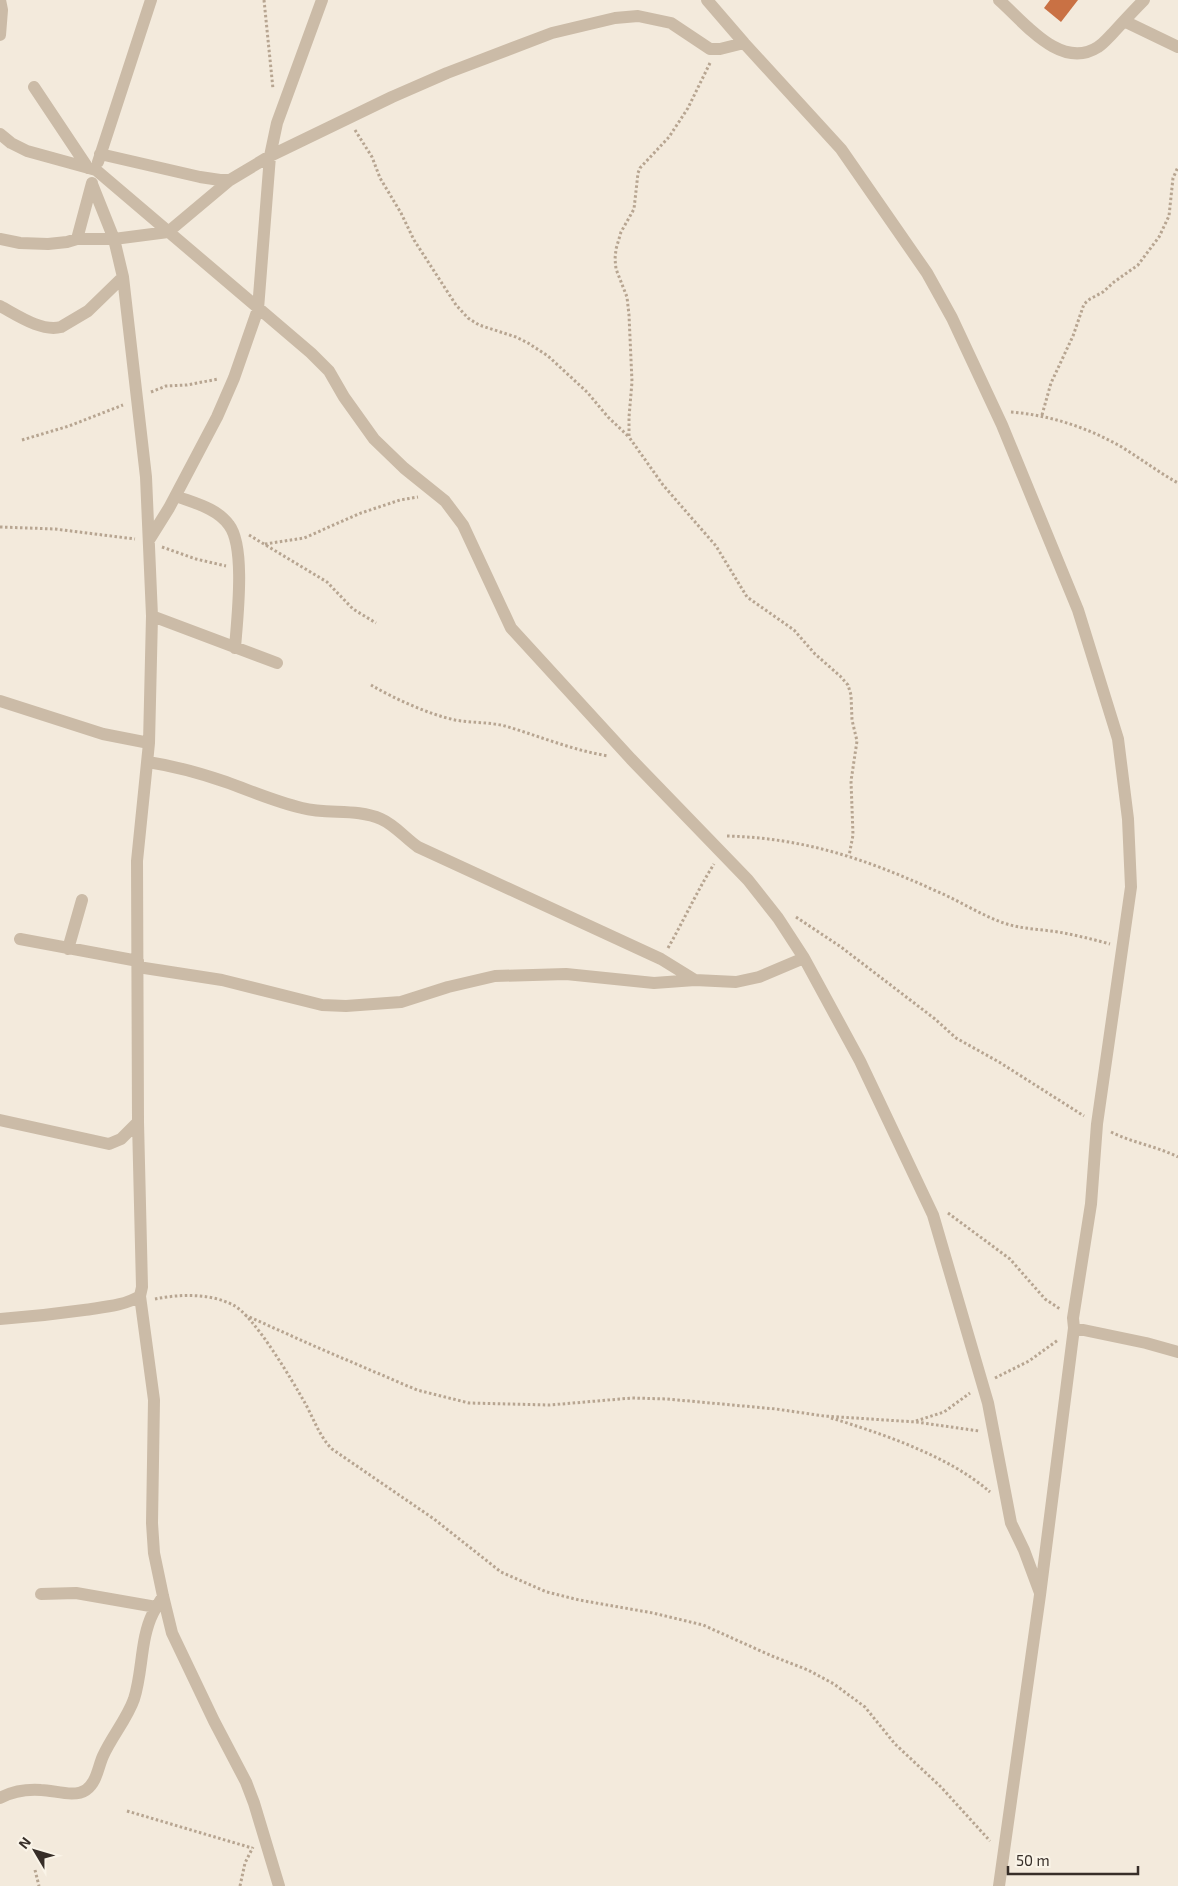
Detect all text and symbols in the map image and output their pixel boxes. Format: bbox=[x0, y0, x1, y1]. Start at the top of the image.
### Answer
north arrow bbox=[10, 1826, 60, 1876]
text: N bbox=[15, 1833, 34, 1852]
scale bar bbox=[1008, 1844, 1138, 1876]
text: 50 m bbox=[1016, 1851, 1050, 1869]

